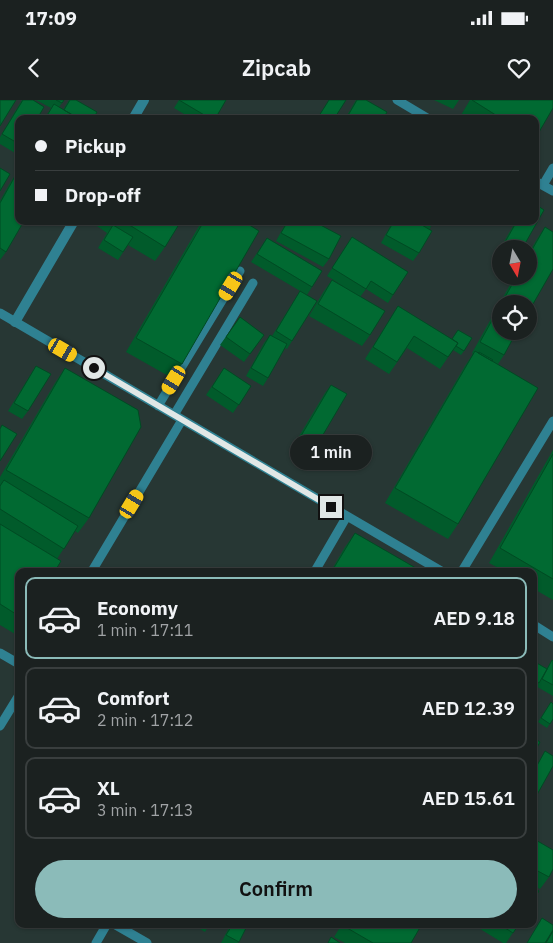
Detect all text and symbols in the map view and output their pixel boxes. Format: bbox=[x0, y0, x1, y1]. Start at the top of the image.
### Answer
text: 17:09 bbox=[25, 6, 77, 30]
text: Zipcab bbox=[242, 53, 311, 82]
icon: back bbox=[20, 54, 48, 82]
icon: heart bbox=[505, 54, 533, 82]
text: Pickup bbox=[65, 134, 126, 158]
text: Drop-off bbox=[65, 183, 141, 207]
north arrow bbox=[492, 240, 538, 285]
map controls bbox=[492, 240, 537, 340]
car bbox=[216, 269, 245, 303]
button: locate bbox=[492, 295, 537, 340]
car bbox=[46, 336, 79, 364]
route start bbox=[83, 357, 105, 379]
car bbox=[159, 363, 188, 397]
callout: 1 min bbox=[290, 434, 372, 470]
text: 1 min bbox=[310, 442, 352, 462]
car bbox=[117, 487, 146, 521]
route end bbox=[320, 496, 342, 518]
icon: car bbox=[37, 596, 82, 641]
text: Economy bbox=[97, 596, 178, 620]
text: AED 9.18 bbox=[433, 606, 515, 630]
text: 1 min · 17:11 bbox=[97, 620, 193, 640]
icon: car bbox=[37, 686, 82, 731]
text: Comfort bbox=[97, 686, 170, 710]
text: AED 12.39 bbox=[422, 696, 515, 720]
text: 2 min · 17:12 bbox=[97, 710, 193, 730]
icon: car bbox=[37, 776, 82, 821]
text: XL bbox=[97, 776, 120, 800]
text: AED 15.61 bbox=[422, 786, 515, 810]
text: 3 min · 17:13 bbox=[97, 800, 193, 820]
button: Confirm bbox=[35, 860, 517, 918]

